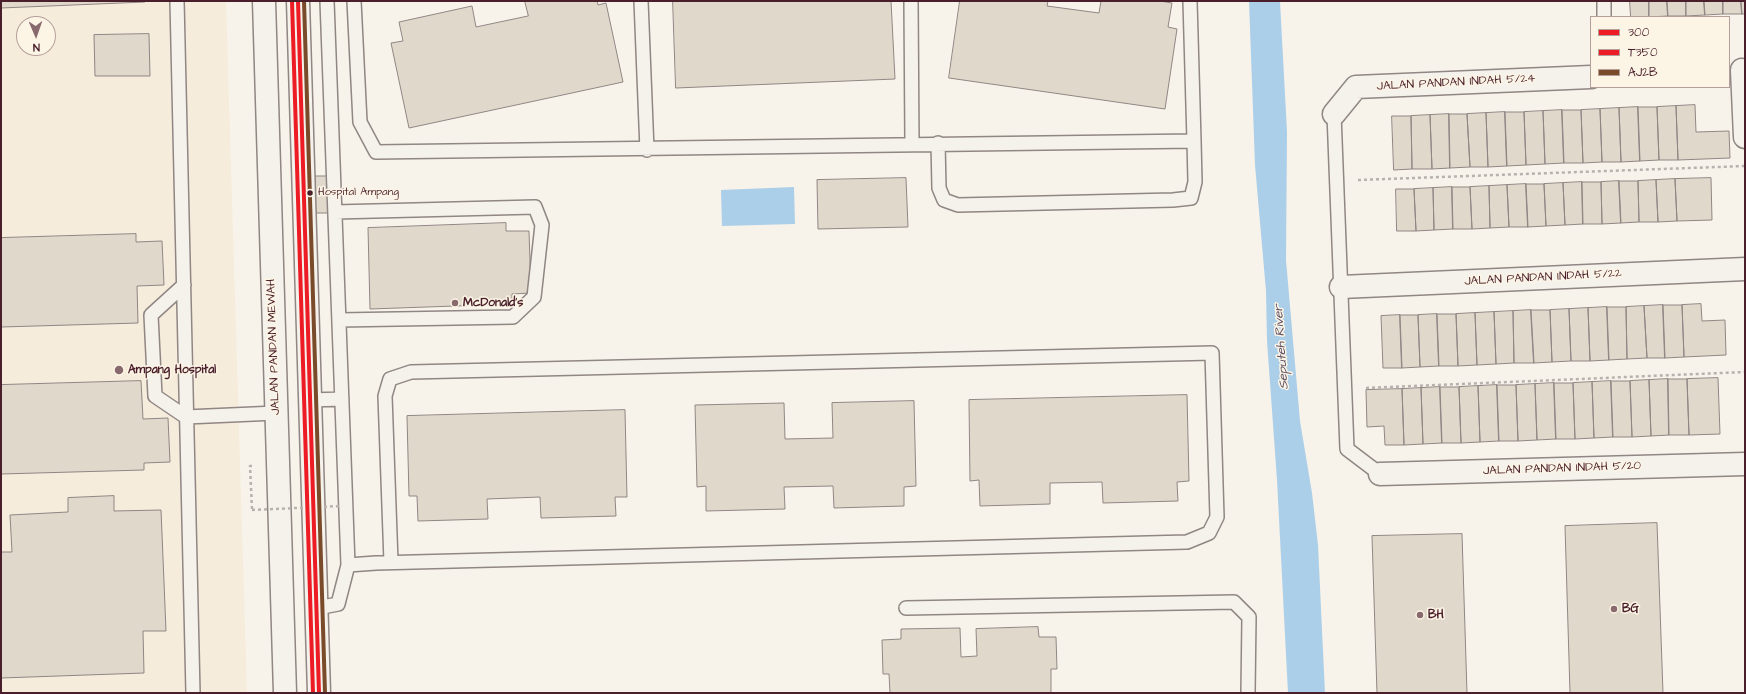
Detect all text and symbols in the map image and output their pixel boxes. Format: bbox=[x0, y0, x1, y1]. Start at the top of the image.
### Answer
north arrow bbox=[16, 16, 56, 56]
legend bbox=[1590, 16, 1730, 88]
text: 300 bbox=[1628, 24, 1649, 41]
text: N bbox=[33, 40, 40, 55]
text: T350 bbox=[1628, 44, 1658, 61]
text: AJ2B bbox=[1628, 64, 1657, 81]
street label: JALAN PANDAN INDAH 5/24 bbox=[1376, 72, 1536, 94]
place label: Hospital Ampang bbox=[318, 186, 399, 200]
marker: Hospital Ampang bbox=[305, 188, 315, 198]
street label: JALAN PANDAN INDAH 5/22 bbox=[1464, 267, 1622, 289]
street label: JALAN PANDAN MEWAH bbox=[264, 279, 284, 415]
place label: McDonald's bbox=[463, 296, 523, 310]
marker: McDonald's bbox=[450, 298, 460, 308]
water label: Seputeh River bbox=[1271, 304, 1293, 390]
place label: Ampang Hospital bbox=[128, 363, 216, 377]
marker: Ampang Hospital bbox=[113, 364, 125, 376]
street label: JALAN PANDAN INDAH 5/20 bbox=[1483, 459, 1641, 479]
place label: BG bbox=[1622, 602, 1639, 616]
marker: BG bbox=[1609, 604, 1619, 614]
place label: BH bbox=[1428, 608, 1444, 622]
marker: BH bbox=[1415, 610, 1425, 620]

